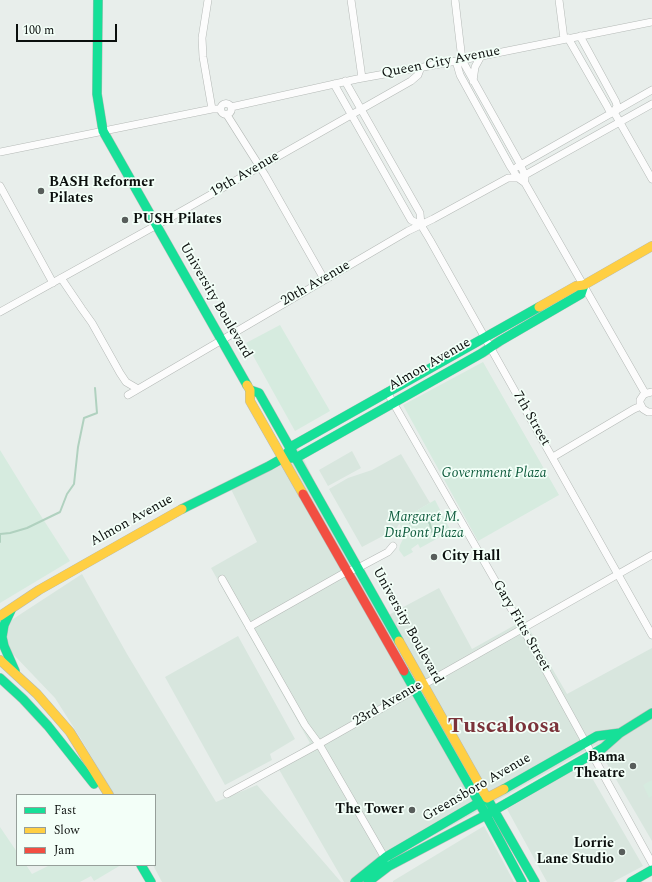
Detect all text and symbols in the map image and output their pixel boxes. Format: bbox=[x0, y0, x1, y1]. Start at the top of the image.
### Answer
scale bar bbox=[18, 16, 119, 42]
text: 100 m bbox=[23, 21, 54, 40]
street label: Queen City Avenue bbox=[380, 43, 502, 83]
street label: 19th Avenue bbox=[208, 149, 282, 201]
place label: BASH Reformer Pilates bbox=[49, 175, 154, 208]
marker: BASH Reformer Pilates bbox=[36, 186, 46, 196]
place label: PUSH Pilates bbox=[133, 212, 222, 228]
marker: PUSH Pilates bbox=[120, 215, 130, 225]
street label: University Boulevard bbox=[175, 240, 255, 362]
street label: 20th Avenue bbox=[279, 258, 353, 310]
street label: Almon Avenue bbox=[386, 335, 474, 395]
street label: 7th Street bbox=[509, 389, 553, 449]
park label: Government Plaza bbox=[441, 466, 547, 482]
street label: Almon Avenue bbox=[88, 491, 176, 551]
park label: Margaret M. DuPont Plaza bbox=[384, 510, 464, 542]
place label: City Hall bbox=[442, 549, 500, 565]
marker: City Hall bbox=[429, 552, 439, 562]
street label: University Boulevard bbox=[368, 565, 446, 687]
street label: Gary Fitts Street bbox=[488, 577, 554, 675]
street label: 23rd Avenue bbox=[350, 677, 426, 731]
district label: Tuscaloosa bbox=[448, 715, 560, 741]
street label: Greensboro Avenue bbox=[420, 750, 534, 826]
place label: Bama Theatre bbox=[574, 750, 625, 782]
marker: Bama Theatre bbox=[628, 761, 638, 771]
legend bbox=[16, 794, 156, 866]
text: Fast bbox=[54, 801, 76, 820]
place label: The Tower bbox=[335, 802, 404, 818]
marker: The Tower bbox=[407, 805, 417, 815]
text: Slow bbox=[54, 821, 79, 840]
place label: Lorrie Lane Studio bbox=[536, 836, 614, 868]
text: Jam bbox=[54, 841, 75, 860]
marker: Lorrie Lane Studio bbox=[617, 847, 627, 857]

